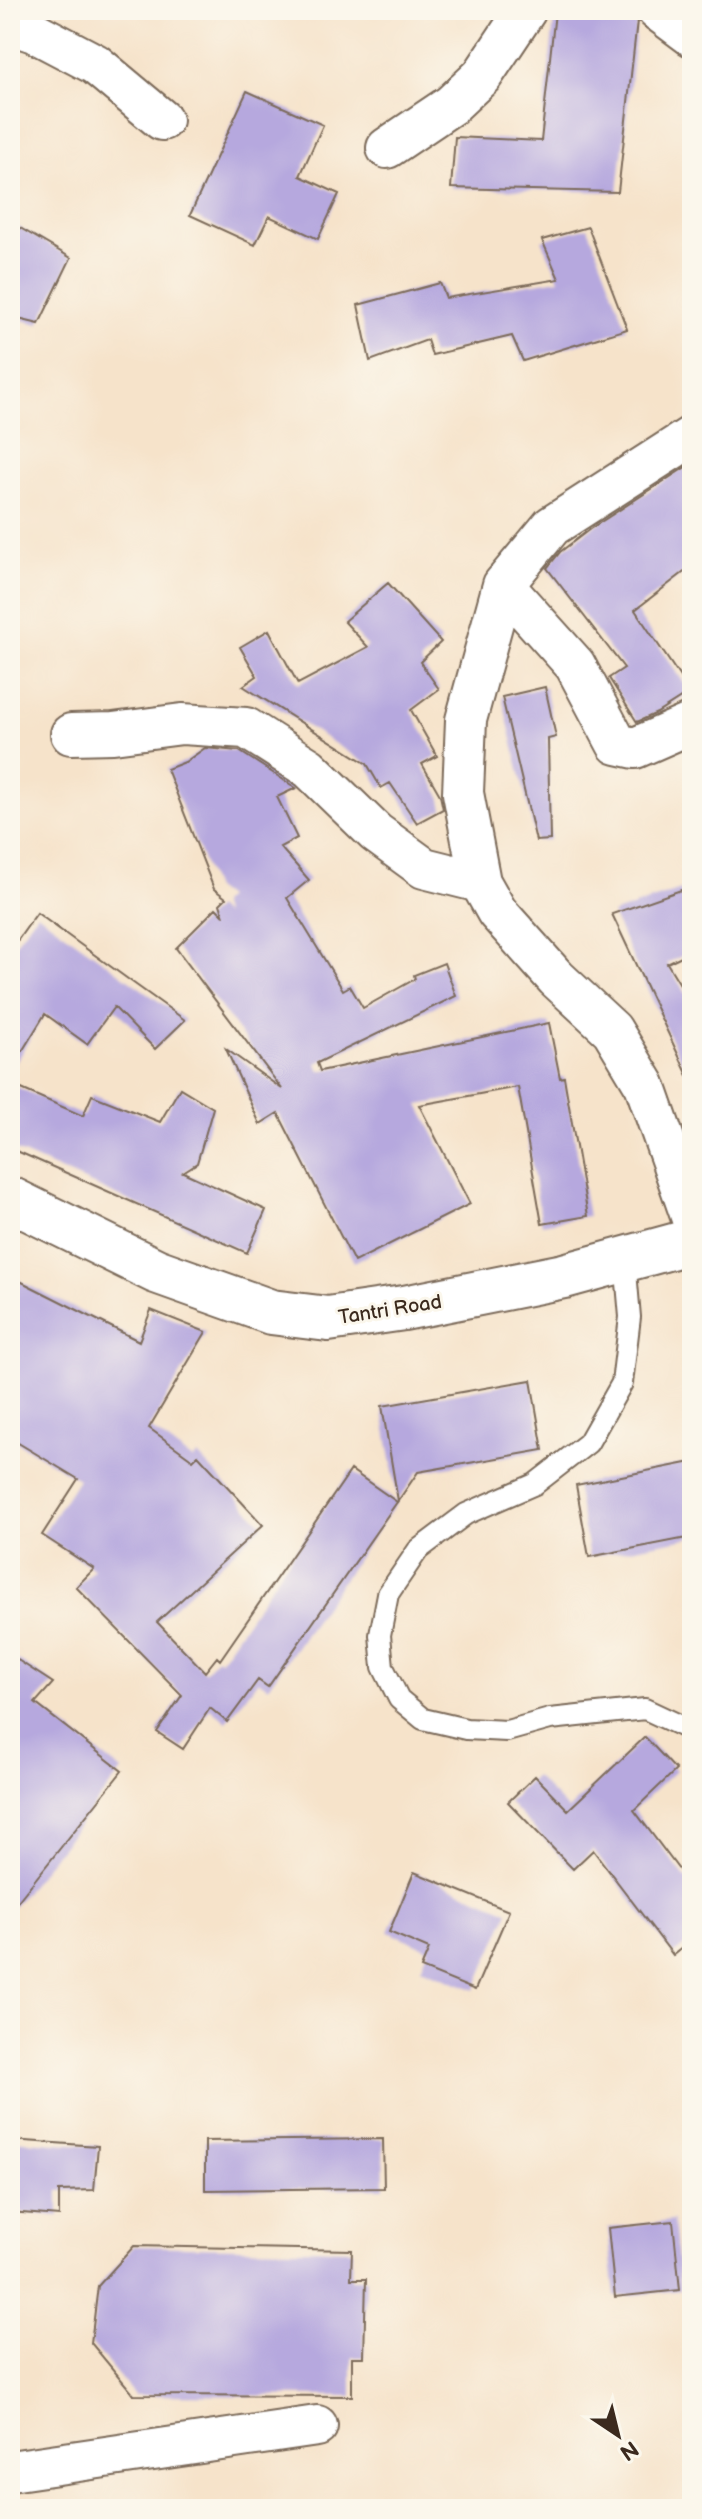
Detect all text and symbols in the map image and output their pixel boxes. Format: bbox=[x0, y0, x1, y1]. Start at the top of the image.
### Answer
street label: Tantri Road bbox=[337, 1290, 444, 1330]
north arrow bbox=[578, 2395, 658, 2475]
text: N bbox=[614, 2434, 643, 2466]

